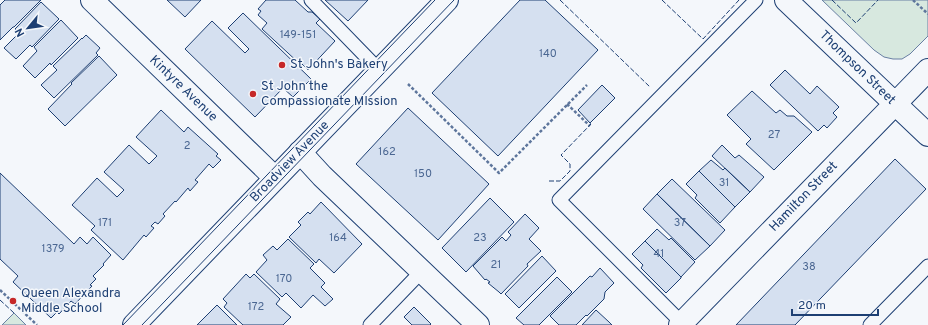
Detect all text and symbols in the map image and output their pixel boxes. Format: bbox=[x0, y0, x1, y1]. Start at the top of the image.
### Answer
north arrow bbox=[8, 8, 48, 48]
text: N bbox=[12, 26, 28, 39]
house number: 149-151 bbox=[280, 28, 316, 42]
street label: Thompson Street bbox=[815, 28, 899, 109]
house number: 140 bbox=[539, 47, 557, 61]
street label: Kintyre Avenue bbox=[146, 53, 220, 125]
place label: St John's Bakery bbox=[290, 57, 388, 73]
marker: St John's Bakery bbox=[277, 60, 287, 70]
place label: St John the Compassionate MIssion bbox=[261, 79, 398, 110]
marker: St John the Compassionate MIssion bbox=[248, 89, 258, 99]
street label: Broadview Avenue bbox=[247, 118, 333, 206]
house number: 27 bbox=[768, 128, 780, 142]
house number: 2 bbox=[184, 139, 190, 153]
house number: 162 bbox=[378, 145, 396, 159]
street label: Hamilton Street bbox=[766, 158, 842, 235]
house number: 150 bbox=[414, 167, 432, 181]
house number: 31 bbox=[719, 176, 729, 190]
house number: 171 bbox=[98, 216, 112, 230]
house number: 37 bbox=[674, 216, 686, 230]
house number: 164 bbox=[329, 231, 347, 245]
house number: 23 bbox=[473, 231, 487, 245]
house number: 1379 bbox=[42, 242, 64, 256]
house number: 41 bbox=[654, 247, 664, 261]
house number: 21 bbox=[491, 258, 501, 272]
house number: 38 bbox=[802, 260, 816, 274]
house number: 170 bbox=[276, 272, 292, 286]
place label: Queen Alexandra Middle School bbox=[21, 286, 121, 317]
scale bar bbox=[792, 291, 878, 317]
marker: Queen Alexandra Middle School bbox=[8, 296, 18, 306]
text: 20 m bbox=[798, 298, 826, 314]
house number: 172 bbox=[248, 300, 264, 314]

